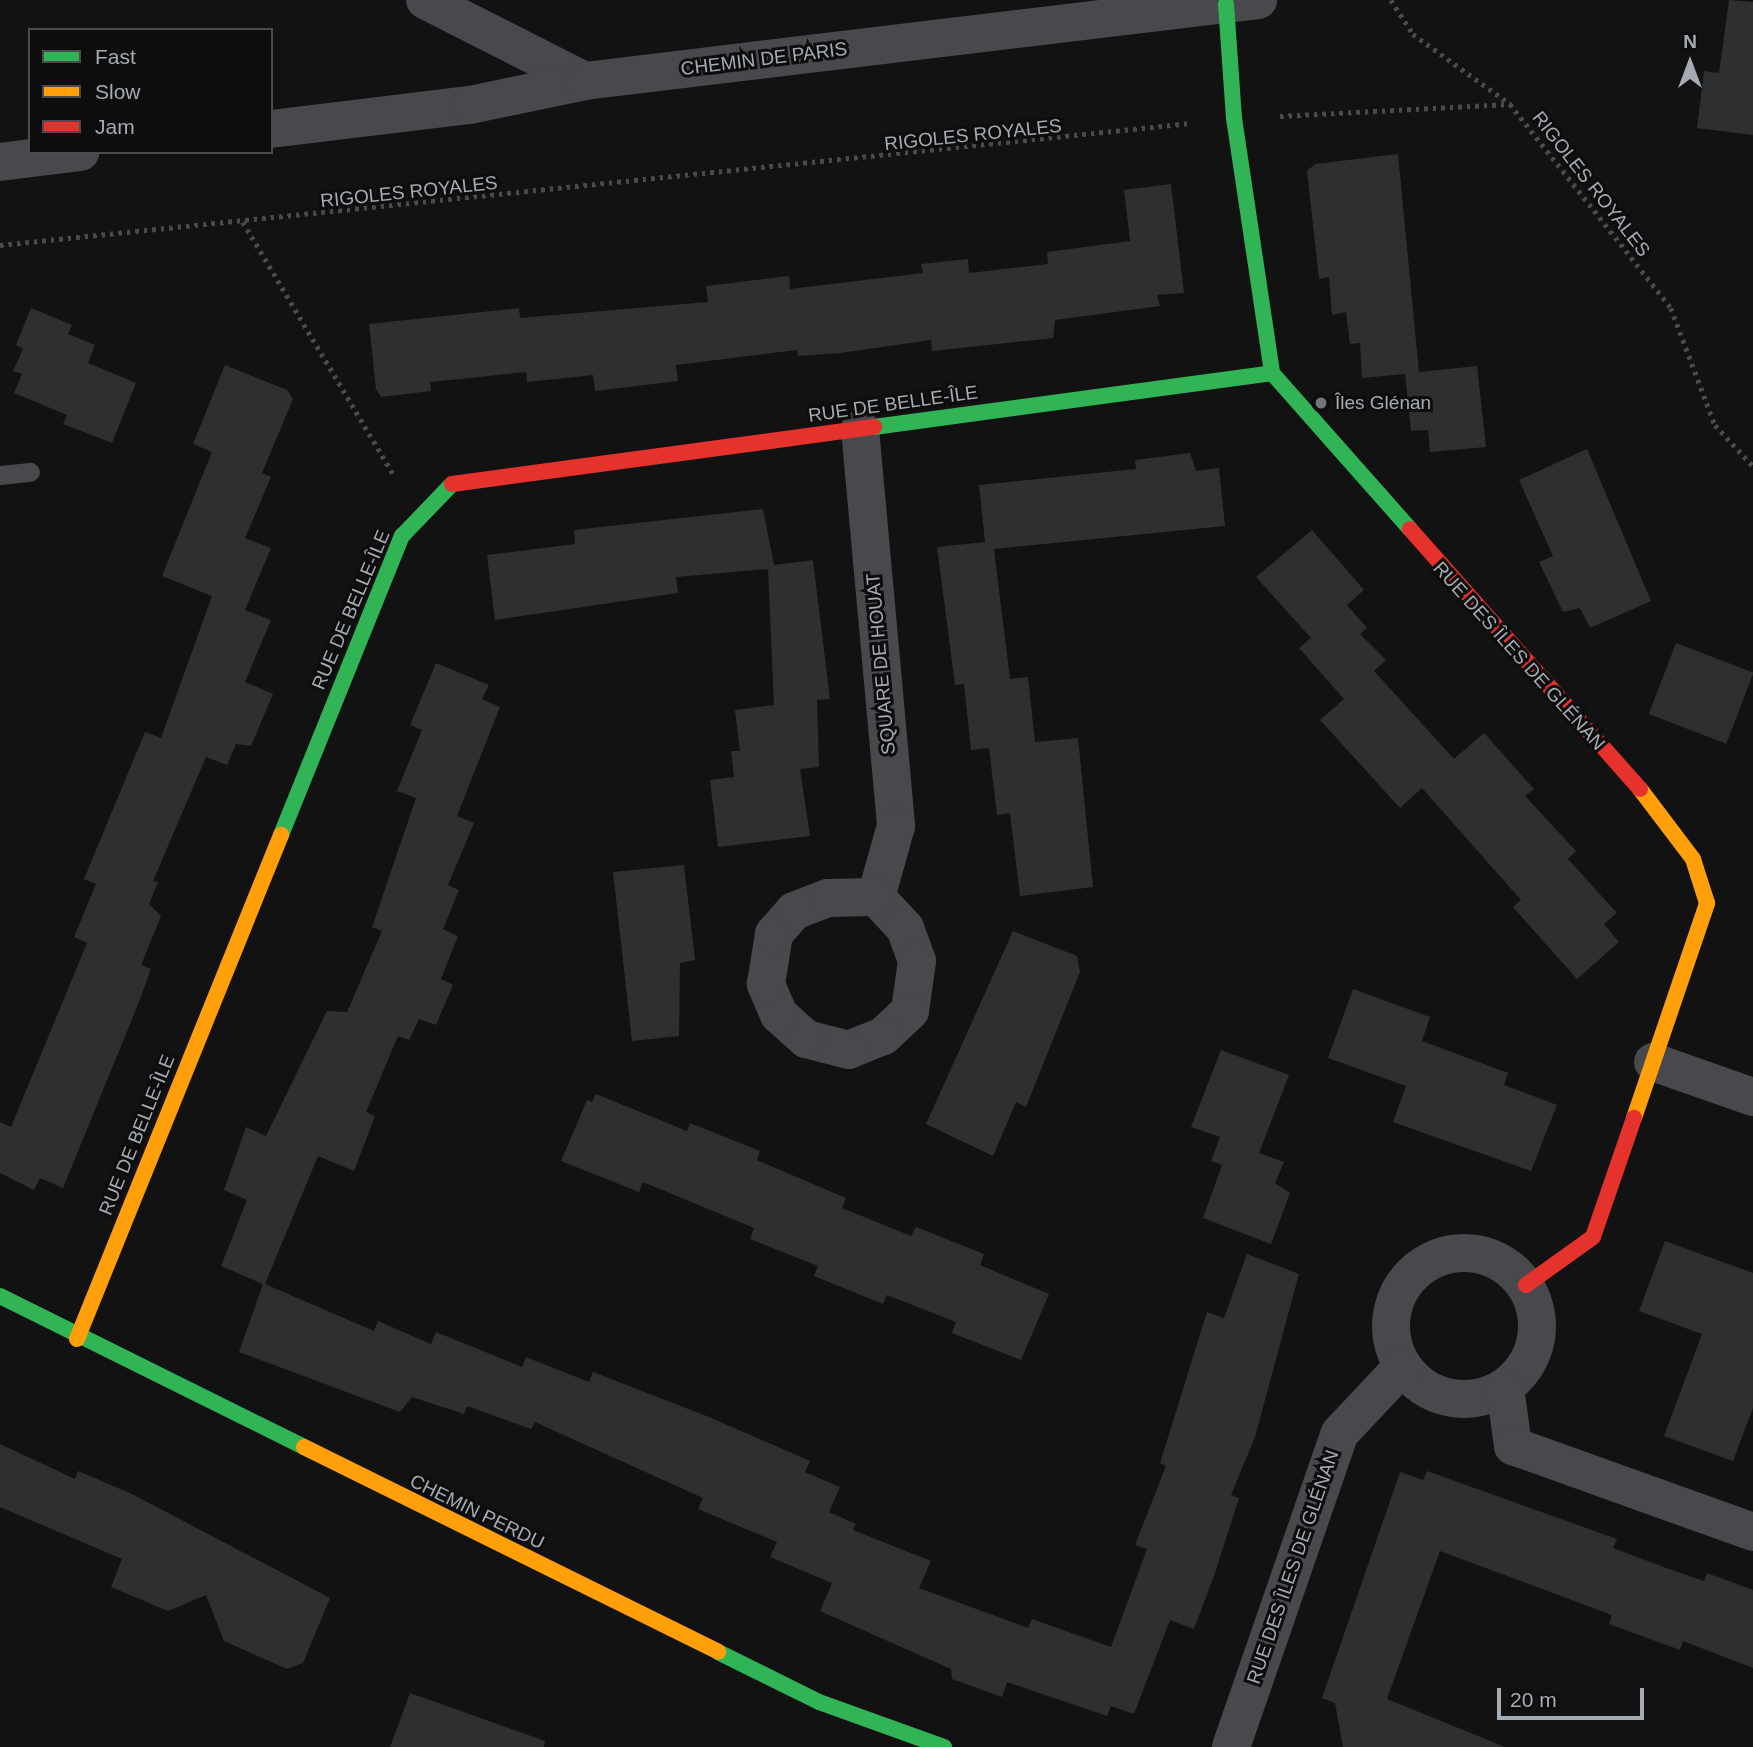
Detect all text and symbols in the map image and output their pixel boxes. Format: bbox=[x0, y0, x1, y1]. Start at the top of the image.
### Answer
legend bbox=[28, 28, 273, 154]
north arrow bbox=[1655, 28, 1725, 98]
text: N bbox=[1683, 31, 1697, 52]
street label: CHEMIN DE PARIS bbox=[679, 37, 849, 81]
text: Fast bbox=[95, 45, 136, 68]
text: Slow bbox=[95, 80, 141, 103]
street label: RIGOLES ROYALES bbox=[1527, 107, 1655, 261]
street label: RIGOLES ROYALES bbox=[883, 114, 1063, 156]
text: Jam bbox=[95, 115, 135, 138]
street label: RIGOLES ROYALES bbox=[319, 171, 499, 213]
street label: RUE DE BELLE-ÎLE bbox=[807, 381, 979, 427]
place label: Îles Glénan bbox=[1335, 392, 1431, 414]
marker: Îles Glénan bbox=[1313, 395, 1329, 411]
street label: RUE DE BELLE-ÎLE bbox=[307, 527, 395, 693]
street label: RUE DES ÎLES DE GLÉNAN bbox=[1428, 557, 1610, 755]
street label: SQUARE DE HOUAT bbox=[862, 572, 900, 756]
street label: RUE DE BELLE-ÎLE bbox=[94, 1051, 180, 1219]
street label: RUE DES ÎLES DE GLÉNAN bbox=[1242, 1447, 1344, 1687]
street label: CHEMIN PERDU bbox=[406, 1470, 548, 1554]
scale bar bbox=[1501, 1674, 1648, 1718]
text: 20 m bbox=[1510, 1688, 1557, 1711]

